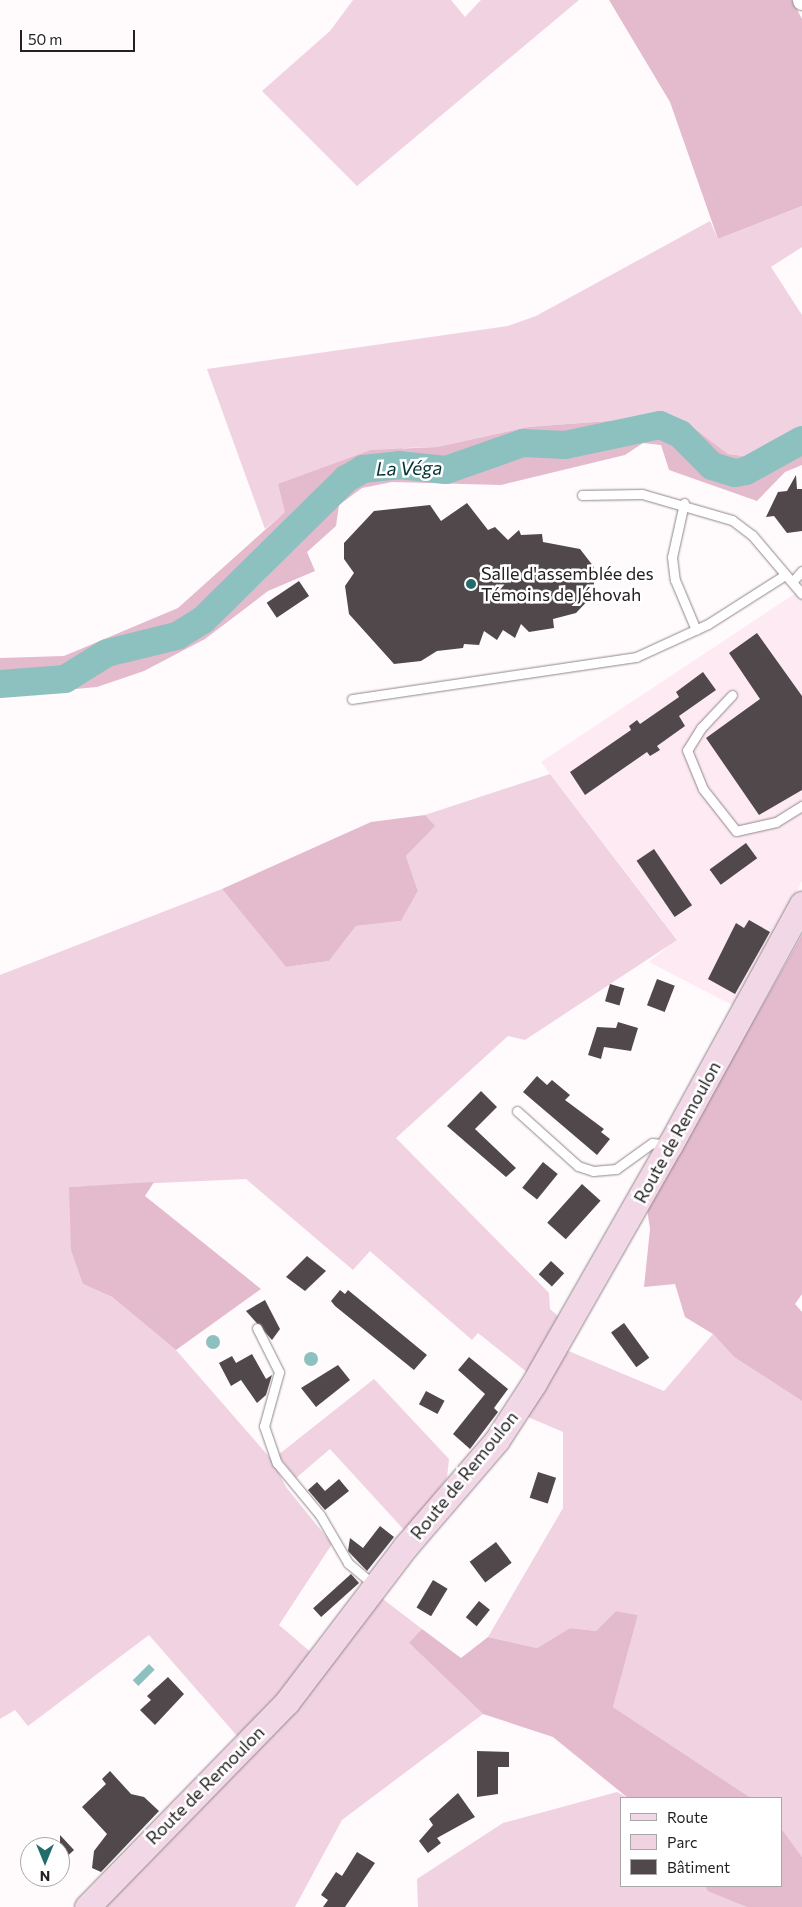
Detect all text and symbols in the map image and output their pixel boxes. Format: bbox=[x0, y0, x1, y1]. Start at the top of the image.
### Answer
scale bar bbox=[22, 20, 138, 52]
text: 50 m bbox=[28, 30, 62, 48]
water label: La Véga bbox=[376, 456, 442, 480]
place label: Salle d'assemblée des Témoins de Jéhovah bbox=[481, 563, 654, 606]
marker: Salle d'assemblée des Témoins de Jéhovah bbox=[465, 578, 477, 590]
street label: Route de Remoulon bbox=[629, 1057, 725, 1207]
street label: Route de Remoulon bbox=[406, 1406, 522, 1544]
street label: Route de Remoulon bbox=[141, 1721, 269, 1849]
legend bbox=[620, 1797, 782, 1887]
text: Route bbox=[667, 1808, 708, 1826]
text: Parc bbox=[667, 1833, 697, 1851]
north arrow bbox=[20, 1837, 70, 1887]
text: Bâtiment bbox=[667, 1858, 730, 1876]
text: N bbox=[40, 1868, 50, 1885]

